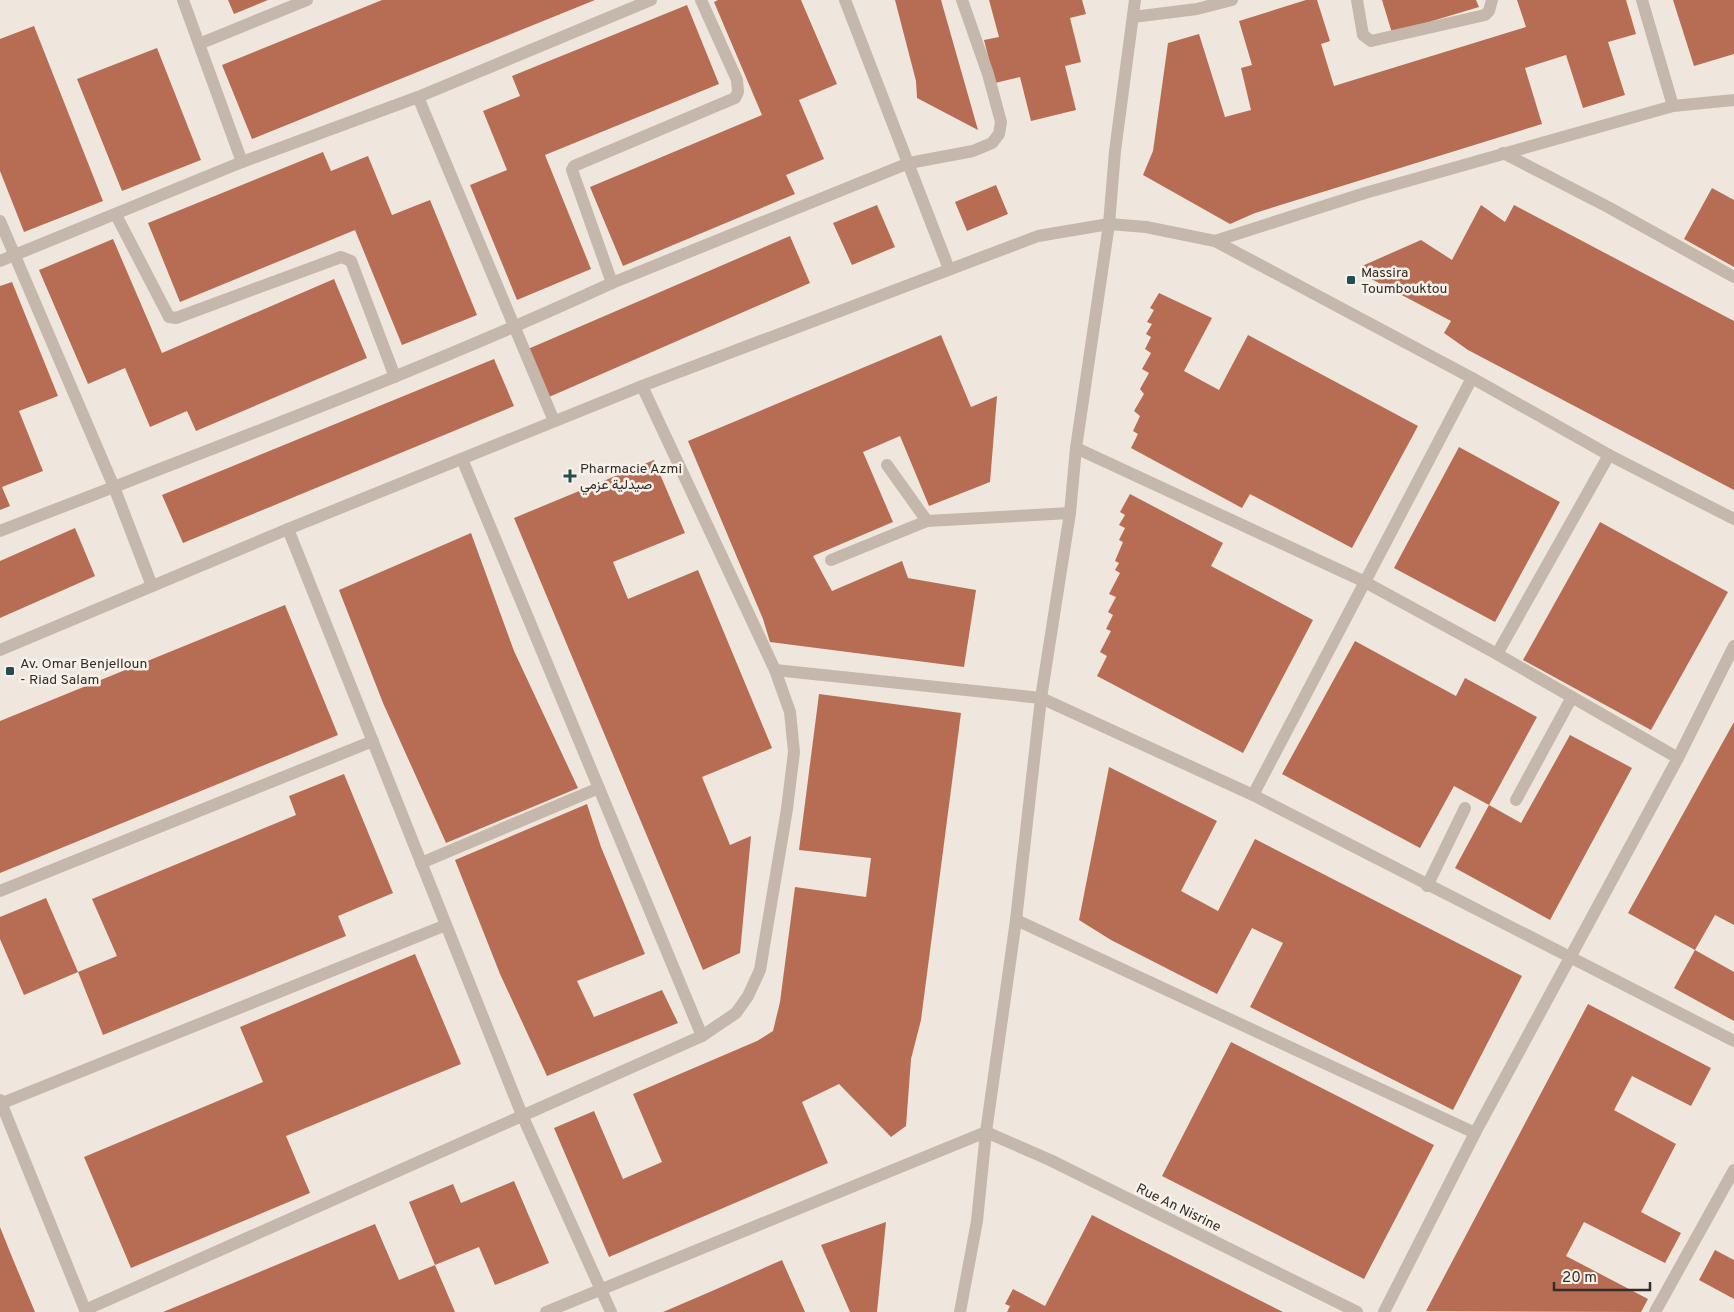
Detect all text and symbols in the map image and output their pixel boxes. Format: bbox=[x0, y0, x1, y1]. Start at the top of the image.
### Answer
place label: Massira Toumbouktou bbox=[1361, 265, 1447, 298]
marker: Massira Toumbouktou bbox=[1345, 274, 1357, 286]
place label: Pharmacie Azmi صيدلية عزمي bbox=[580, 461, 682, 496]
marker: Pharmacie Azmi صيدلية عزمي bbox=[564, 470, 576, 482]
place label: Av. Omar Benjelloun - Riad Salam bbox=[20, 656, 147, 689]
marker: Av. Omar Benjelloun - Riad Salam bbox=[4, 665, 16, 677]
street label: Rue An Nisrine bbox=[1133, 1180, 1224, 1236]
scale bar bbox=[1554, 1260, 1650, 1292]
text: 20 m bbox=[1562, 1269, 1597, 1288]

